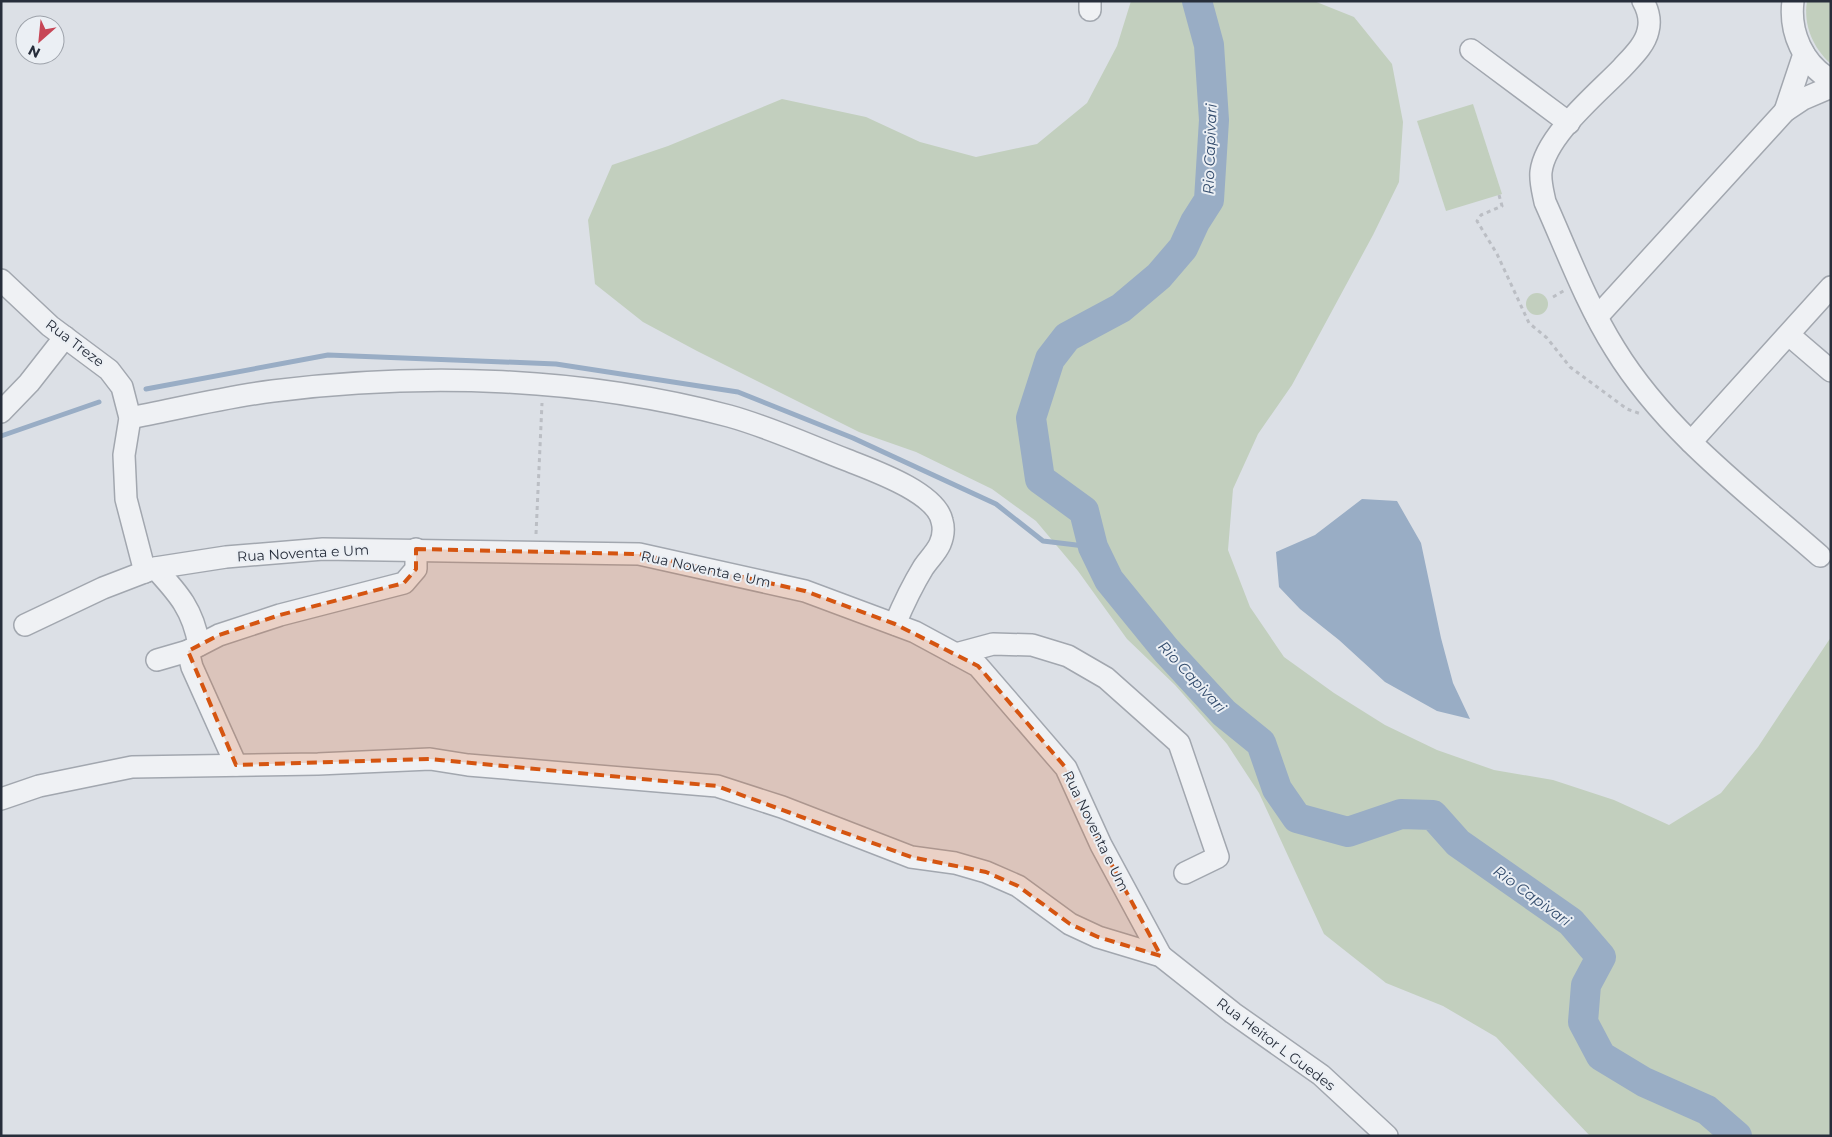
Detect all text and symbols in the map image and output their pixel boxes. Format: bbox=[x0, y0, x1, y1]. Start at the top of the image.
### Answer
north arrow bbox=[15, 15, 65, 65]
text: N bbox=[25, 41, 43, 62]
water label: Rio Capivari bbox=[1198, 102, 1221, 195]
street label: Rua Treze bbox=[42, 315, 108, 371]
street label: Rua Noventa e Um bbox=[237, 541, 369, 565]
street label: Rua Noventa e Um bbox=[640, 546, 772, 592]
water label: Rio Capivari bbox=[1154, 637, 1231, 717]
street label: Rua Noventa e Um bbox=[1059, 768, 1133, 894]
water label: Rio Capivari bbox=[1490, 861, 1575, 931]
street label: Rua Heitor L Guedes bbox=[1213, 994, 1339, 1095]

